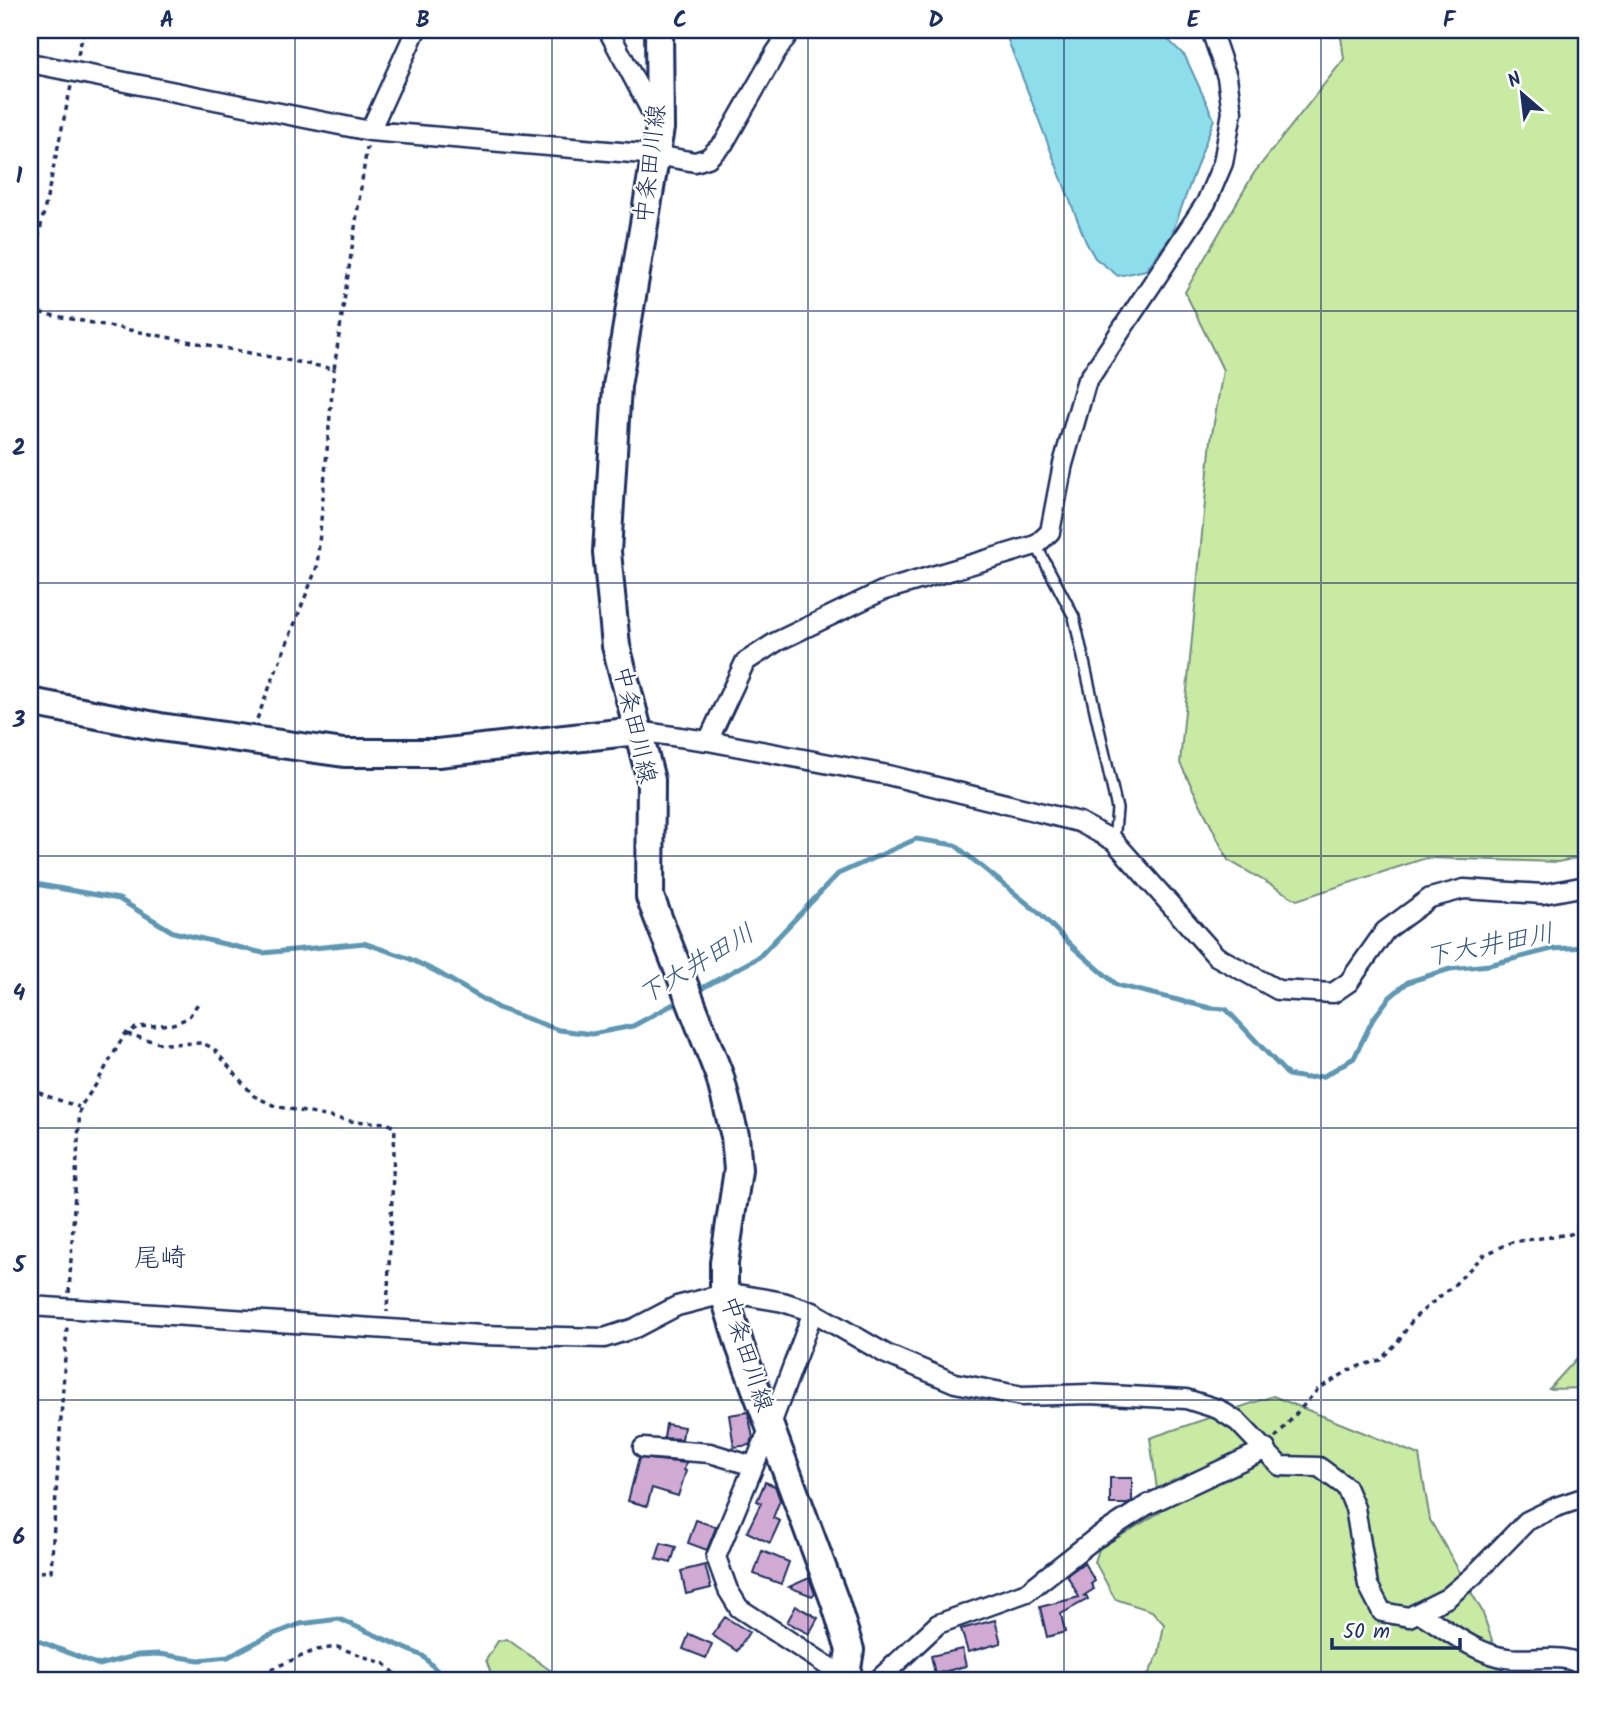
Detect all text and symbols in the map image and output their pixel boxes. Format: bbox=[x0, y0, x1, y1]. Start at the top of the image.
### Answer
text: A bbox=[160, 3, 174, 39]
text: B bbox=[416, 3, 430, 39]
text: C bbox=[673, 3, 687, 39]
text: D bbox=[928, 3, 944, 39]
text: E bbox=[1187, 3, 1201, 39]
text: F bbox=[1443, 3, 1457, 39]
north arrow bbox=[1486, 60, 1556, 130]
text: N bbox=[1503, 65, 1527, 97]
street label: 中条田川線 bbox=[624, 102, 678, 226]
text: 1 bbox=[16, 159, 23, 195]
text: 2 bbox=[12, 431, 26, 467]
street label: 中条田川線 bbox=[602, 662, 666, 788]
text: 3 bbox=[12, 703, 26, 739]
water label: 下大井田川 bbox=[1422, 913, 1558, 979]
water label: 下大井田川 bbox=[630, 914, 764, 1016]
text: 4 bbox=[13, 976, 26, 1012]
district label: 尾崎 bbox=[134, 1238, 186, 1280]
text: 5 bbox=[12, 1248, 27, 1284]
street label: 中条田川線 bbox=[709, 1291, 783, 1417]
text: 6 bbox=[13, 1520, 25, 1556]
scale bar bbox=[1332, 1606, 1460, 1650]
text: 50 m bbox=[1343, 1616, 1390, 1649]

